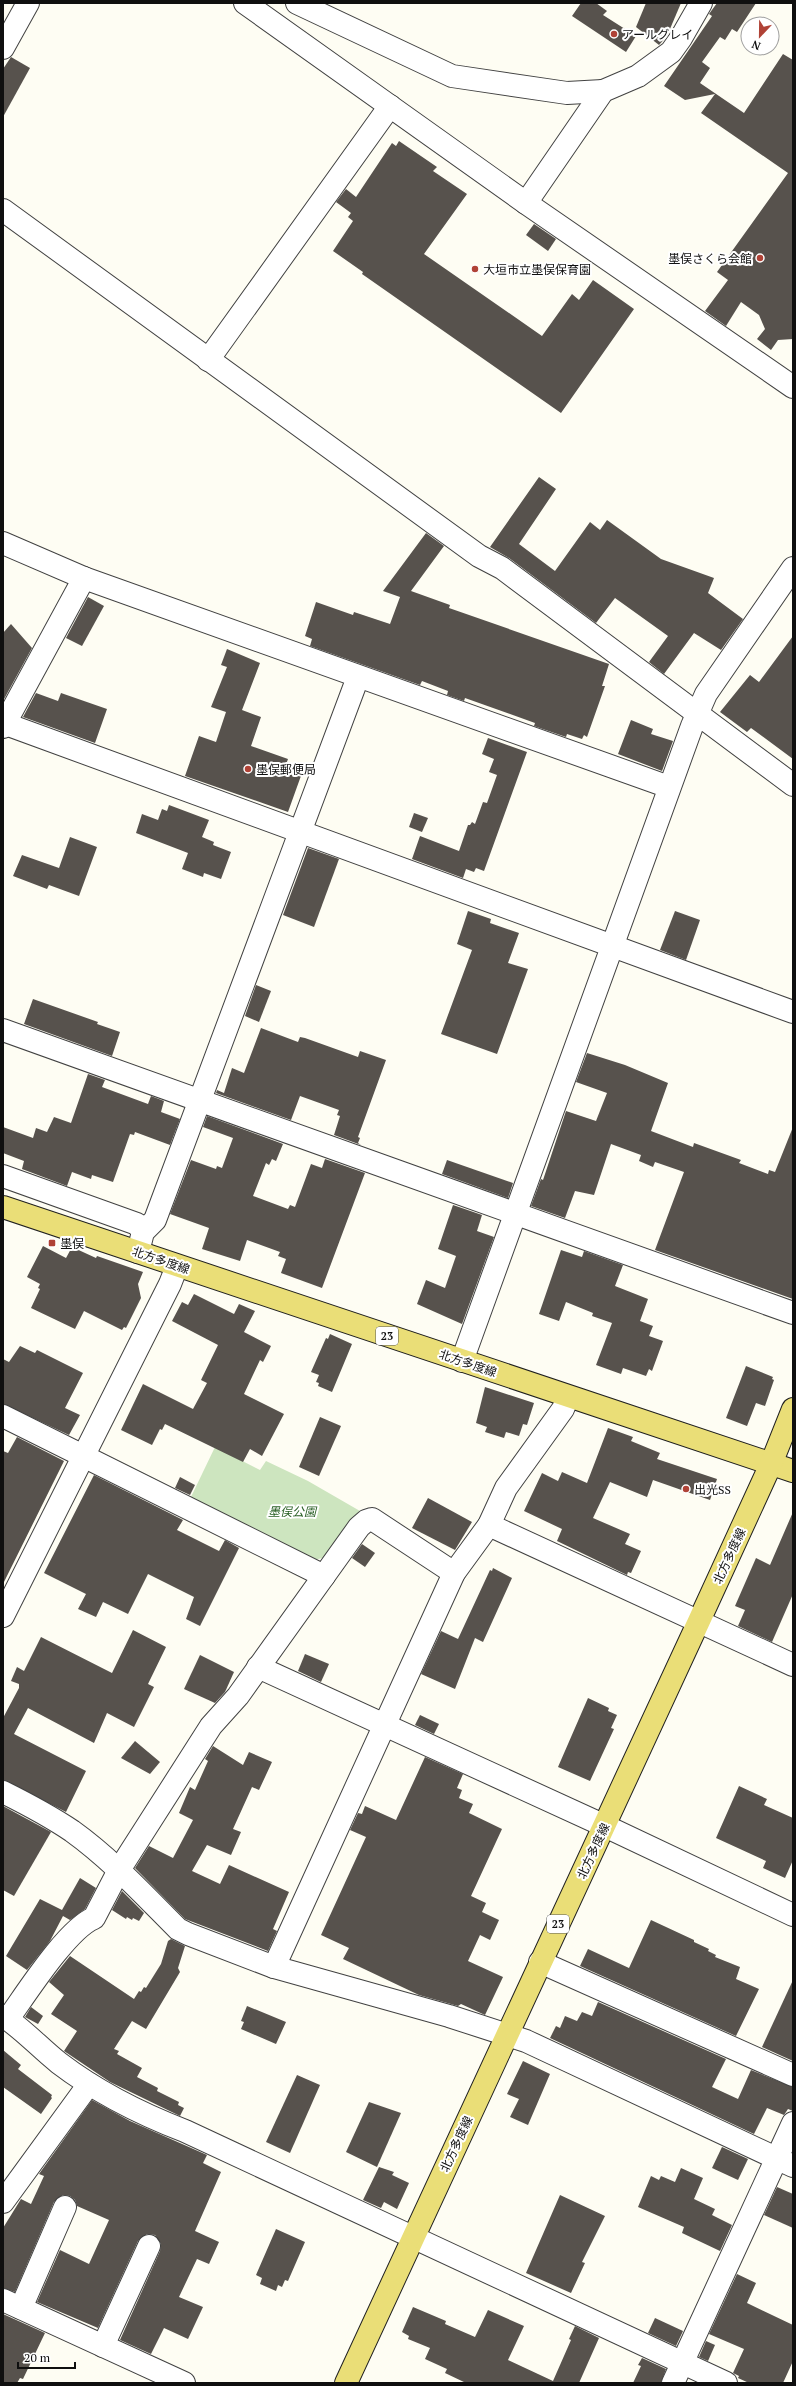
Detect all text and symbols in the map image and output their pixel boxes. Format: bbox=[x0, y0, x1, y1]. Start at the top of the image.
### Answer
north arrow bbox=[740, 16, 780, 56]
place label: アールグレイ bbox=[622, 27, 693, 42]
marker: アールグレイ bbox=[609, 29, 619, 39]
text: N bbox=[749, 37, 763, 53]
place label: 墨俣さくら会館 bbox=[668, 251, 752, 266]
marker: 墨俣さくら会館 bbox=[755, 253, 765, 263]
place label: 大垣市立墨俣保育園 bbox=[483, 262, 591, 277]
marker: 大垣市立墨俣保育園 bbox=[470, 264, 480, 274]
place label: 墨俣郵便局 bbox=[256, 762, 316, 777]
marker: 墨俣郵便局 bbox=[243, 764, 253, 774]
place label: 墨俣 bbox=[60, 1236, 84, 1251]
marker: 墨俣 bbox=[47, 1238, 57, 1248]
street label: 北方多度線 bbox=[130, 1243, 192, 1277]
road number: 23 bbox=[376, 1327, 398, 1345]
street label: 北方多度線 bbox=[437, 1346, 499, 1380]
place label: 出光SS bbox=[694, 1482, 731, 1497]
marker: 出光SS bbox=[681, 1484, 691, 1494]
park label: 墨俣公園 bbox=[268, 1504, 318, 1519]
street label: 北方多度線 bbox=[710, 1526, 748, 1586]
street label: 北方多度線 bbox=[574, 1821, 612, 1881]
road number: 23 bbox=[547, 1915, 569, 1933]
street label: 北方多度線 bbox=[437, 2114, 475, 2174]
scale bar bbox=[18, 2344, 75, 2370]
text: 20 m bbox=[24, 2350, 51, 2365]

